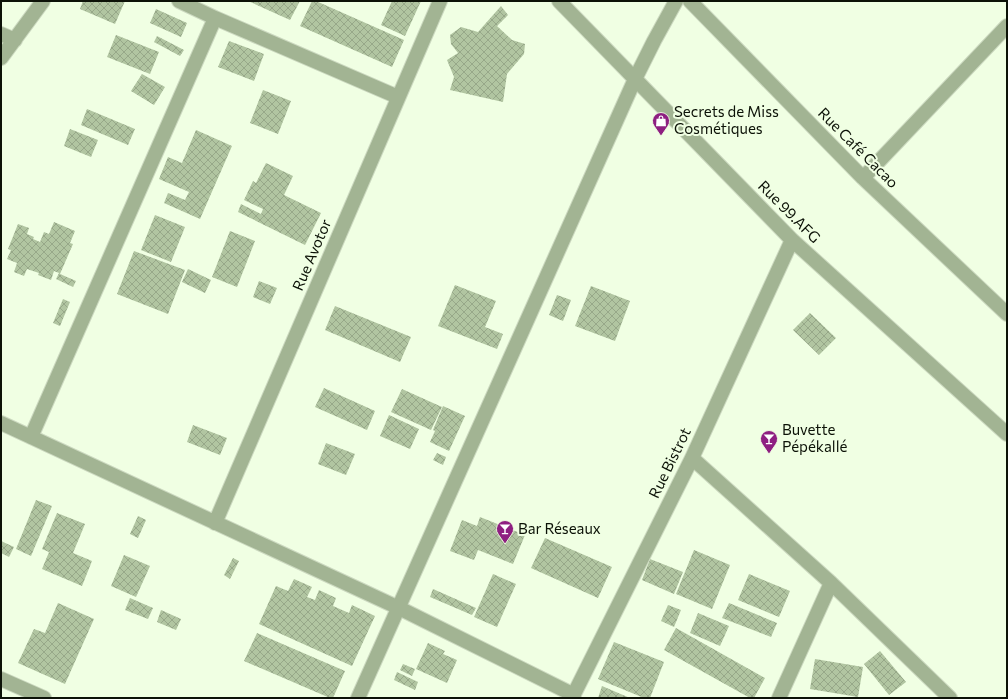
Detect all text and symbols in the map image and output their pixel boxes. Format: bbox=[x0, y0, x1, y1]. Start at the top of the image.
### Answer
place label: Secrets de Miss Cosmétiques bbox=[674, 102, 779, 137]
street label: Rue Café Cacao bbox=[815, 103, 903, 191]
shop icon: Secrets de Miss Cosmétiques bbox=[651, 111, 671, 136]
street label: Rue 99.AFG bbox=[755, 176, 825, 246]
street label: Rue Avotor bbox=[288, 216, 334, 293]
place label: Buvette Pépékallé bbox=[782, 420, 847, 455]
street label: Rue Bistrot bbox=[644, 424, 694, 501]
bar icon: Buvette Pépékallé bbox=[759, 429, 779, 454]
bar icon: Bar Réseaux bbox=[495, 519, 515, 544]
place label: Bar Réseaux bbox=[518, 519, 601, 537]

